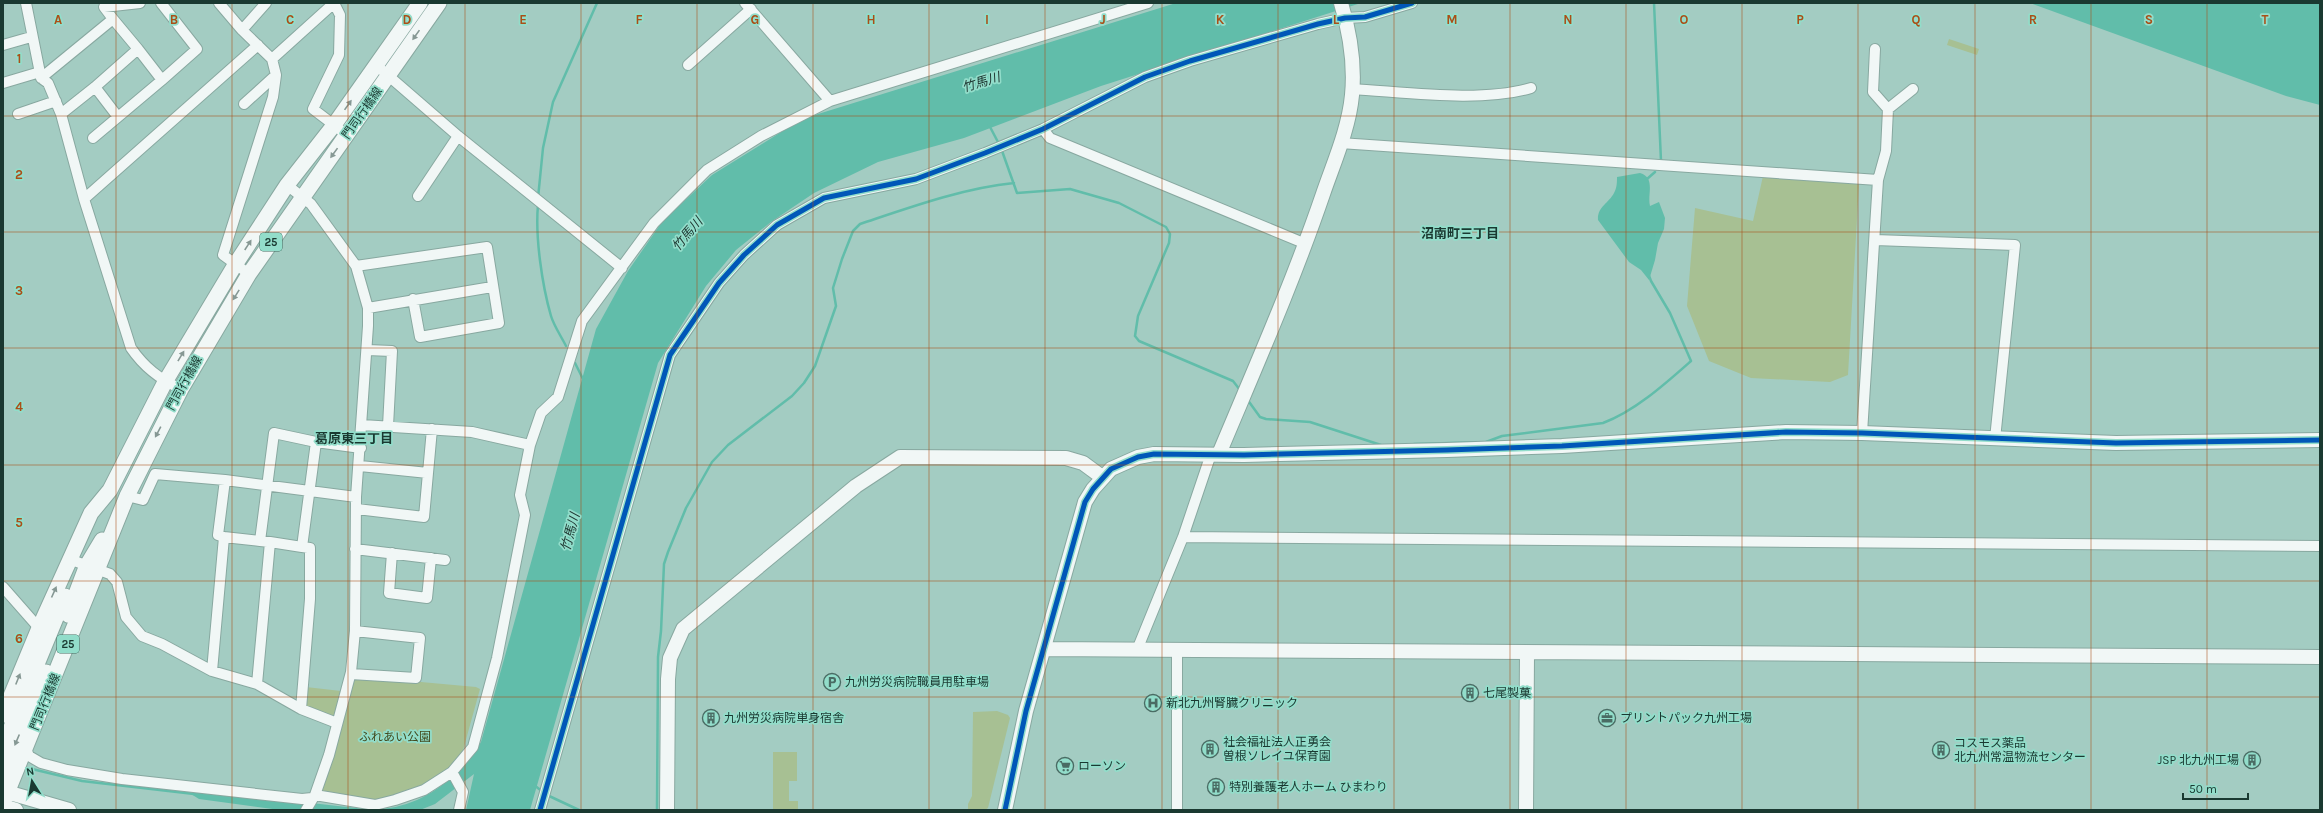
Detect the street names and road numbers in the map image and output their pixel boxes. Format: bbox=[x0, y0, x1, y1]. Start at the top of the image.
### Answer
street label: 門司行橋線 bbox=[339, 84, 385, 142]
road number: 25 bbox=[260, 233, 282, 251]
street label: 門司行橋線 bbox=[163, 353, 205, 413]
road number: 25 bbox=[57, 635, 79, 653]
street label: 門司行橋線 bbox=[27, 672, 63, 732]

